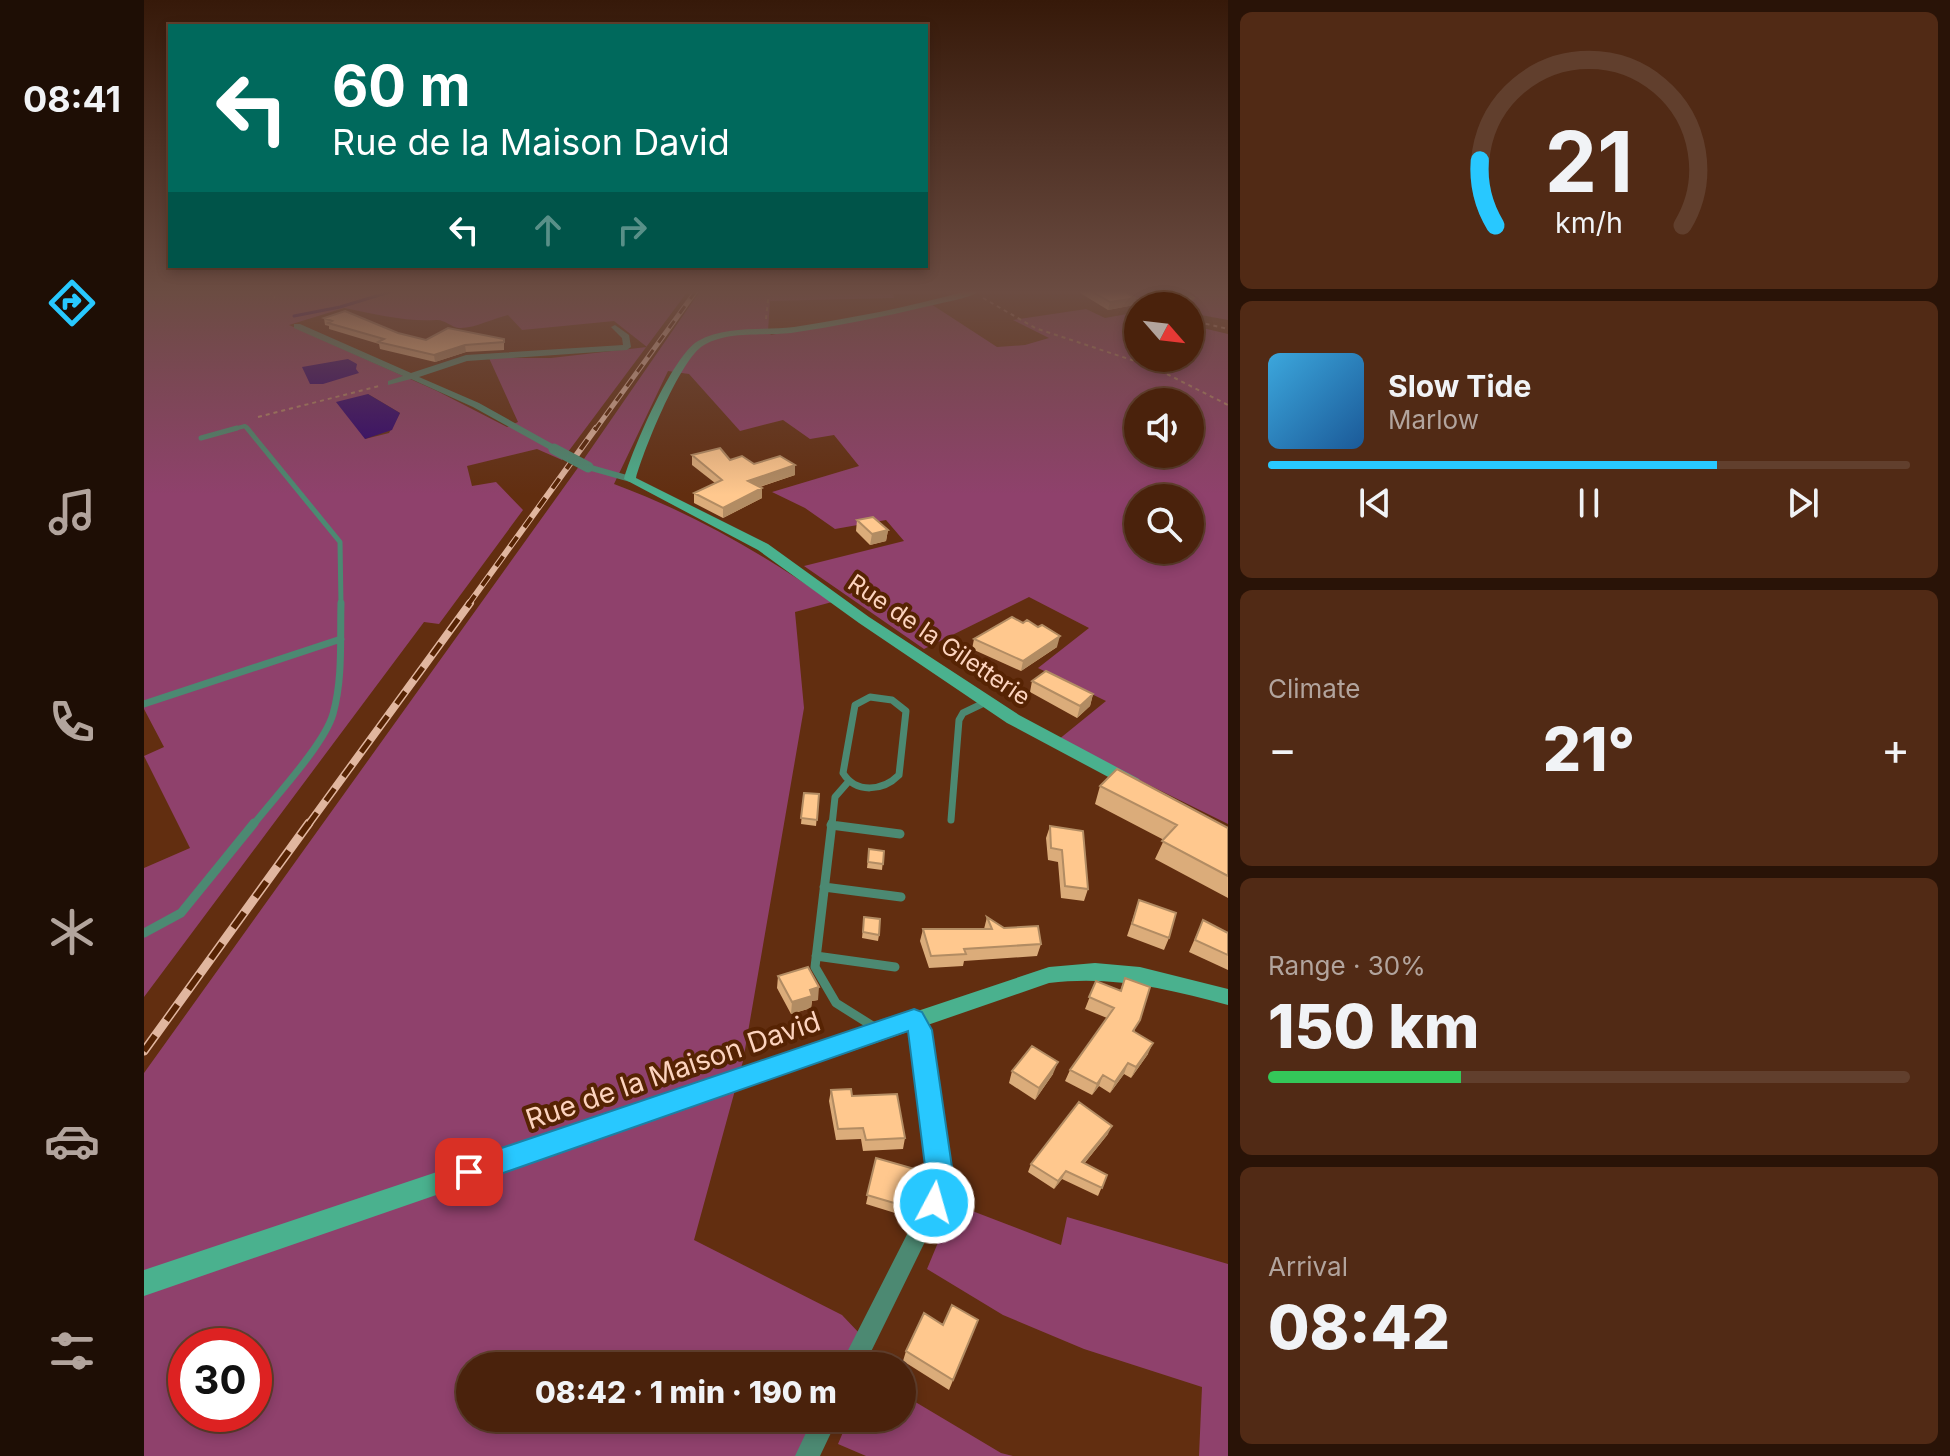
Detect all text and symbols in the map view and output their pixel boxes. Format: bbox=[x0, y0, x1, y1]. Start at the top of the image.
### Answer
text: 60 m bbox=[332, 52, 471, 120]
icon: left bbox=[200, 56, 304, 160]
text: 08:41 bbox=[23, 77, 121, 121]
text: 21 bbox=[1545, 111, 1633, 212]
text: Rue de la Maison David bbox=[332, 120, 730, 164]
text: km/h bbox=[1555, 206, 1623, 241]
icon: left bbox=[442, 208, 486, 252]
icon: ahead bbox=[526, 208, 570, 252]
icon: right bbox=[610, 208, 654, 252]
icon: directions bbox=[44, 275, 100, 331]
north arrow bbox=[1124, 292, 1204, 372]
map controls bbox=[1124, 292, 1204, 564]
text: Slow Tide bbox=[1388, 368, 1531, 404]
button: sound bbox=[1124, 388, 1204, 468]
text: Marlow bbox=[1388, 404, 1479, 435]
icon: previous bbox=[1353, 481, 1397, 525]
icon: pause bbox=[1567, 481, 1611, 525]
icon: next bbox=[1781, 481, 1825, 525]
icon: music bbox=[44, 484, 100, 540]
button: search bbox=[1124, 484, 1204, 564]
street label: Rue de la Giletterie bbox=[843, 568, 1036, 711]
text: Climate bbox=[1268, 673, 1360, 704]
icon: phone bbox=[44, 694, 100, 750]
text: 21° bbox=[1543, 713, 1635, 785]
text: − bbox=[1268, 722, 1297, 776]
text: + bbox=[1881, 722, 1910, 776]
icon: climate bbox=[44, 904, 100, 960]
text: Range · 30% bbox=[1268, 950, 1426, 981]
text: 150 km bbox=[1268, 990, 1479, 1062]
street label: Rue de la Maison David bbox=[521, 1004, 825, 1136]
icon: car bbox=[44, 1113, 100, 1169]
pin bbox=[435, 1138, 503, 1206]
icon: arrive bbox=[447, 1150, 491, 1194]
position arrow bbox=[892, 1161, 976, 1245]
text: Arrival bbox=[1268, 1251, 1348, 1282]
text: 08:42 bbox=[1268, 1291, 1450, 1363]
icon: filters bbox=[44, 1323, 100, 1379]
speed limit sign: 30 bbox=[168, 1328, 272, 1432]
text: 08:42 · 1 min · 190 m bbox=[535, 1374, 837, 1410]

